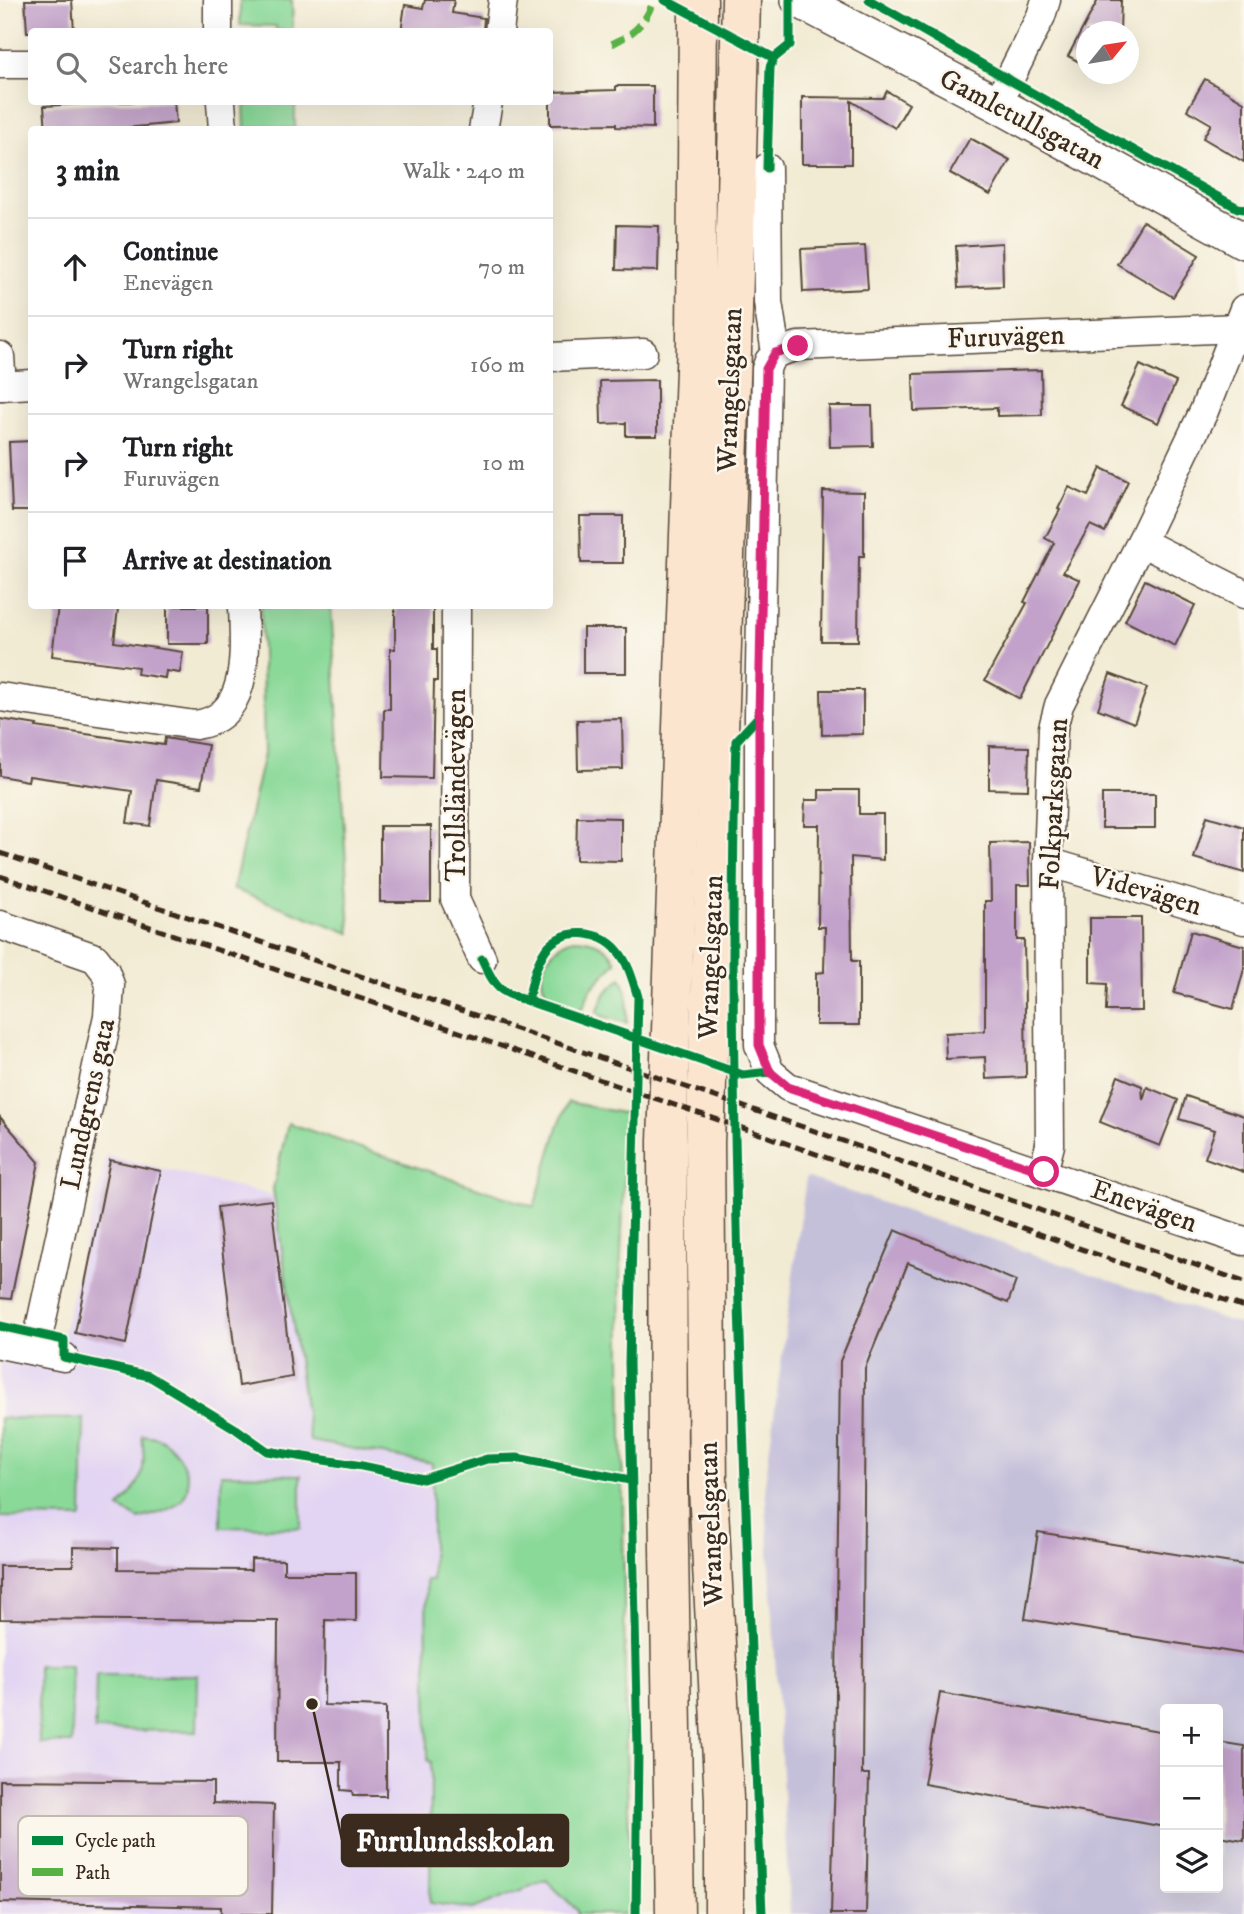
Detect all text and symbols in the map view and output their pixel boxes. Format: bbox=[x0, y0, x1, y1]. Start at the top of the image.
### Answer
north arrow bbox=[1076, 21, 1139, 84]
search box bbox=[28, 28, 553, 105]
icon: search bbox=[52, 48, 90, 86]
text: Search here bbox=[108, 50, 228, 83]
street label: Gamletullsgatan bbox=[933, 61, 1111, 177]
text: 3 min bbox=[56, 153, 120, 190]
text: Walk · 240 m bbox=[403, 157, 525, 186]
text: Continue bbox=[123, 236, 218, 269]
icon: ahead bbox=[56, 248, 94, 286]
text: 70 m bbox=[478, 253, 525, 282]
text: Enevägen bbox=[123, 269, 213, 298]
street label: Wrangelsgatan bbox=[710, 307, 750, 474]
street label: Furuvägen bbox=[946, 317, 1066, 357]
route end bbox=[782, 330, 813, 361]
text: Turn right bbox=[123, 334, 233, 367]
icon: right bbox=[56, 346, 94, 384]
text: 160 m bbox=[470, 351, 525, 380]
text: Wrangelsgatan bbox=[123, 367, 259, 396]
text: Turn right bbox=[123, 432, 233, 465]
icon: right bbox=[56, 444, 94, 482]
text: 10 m bbox=[482, 449, 525, 478]
text: Furuvägen bbox=[123, 465, 220, 494]
icon: arrive bbox=[56, 542, 94, 580]
text: Arrive at destination bbox=[123, 545, 332, 578]
street label: Trollsländevägen bbox=[439, 688, 474, 881]
street label: Folkparksgatan bbox=[1032, 717, 1076, 891]
street label: Videvägen bbox=[1085, 858, 1206, 924]
street label: Wrangelsgatan bbox=[691, 874, 731, 1041]
street label: Lundgrens gata bbox=[53, 1015, 123, 1193]
route start bbox=[1028, 1156, 1059, 1187]
street label: Enevägen bbox=[1086, 1172, 1202, 1241]
street label: Wrangelsgatan bbox=[691, 1441, 731, 1608]
map controls bbox=[1160, 1704, 1223, 1893]
button: + bbox=[1160, 1704, 1223, 1767]
button: − bbox=[1160, 1767, 1223, 1830]
callout: Furulundsskolan bbox=[342, 1815, 568, 1866]
legend bbox=[18, 1816, 248, 1896]
text: Furulundsskolan bbox=[356, 1824, 554, 1861]
text: Cycle path bbox=[75, 1830, 156, 1853]
button: layers bbox=[1160, 1830, 1223, 1893]
text: Path bbox=[75, 1862, 110, 1885]

